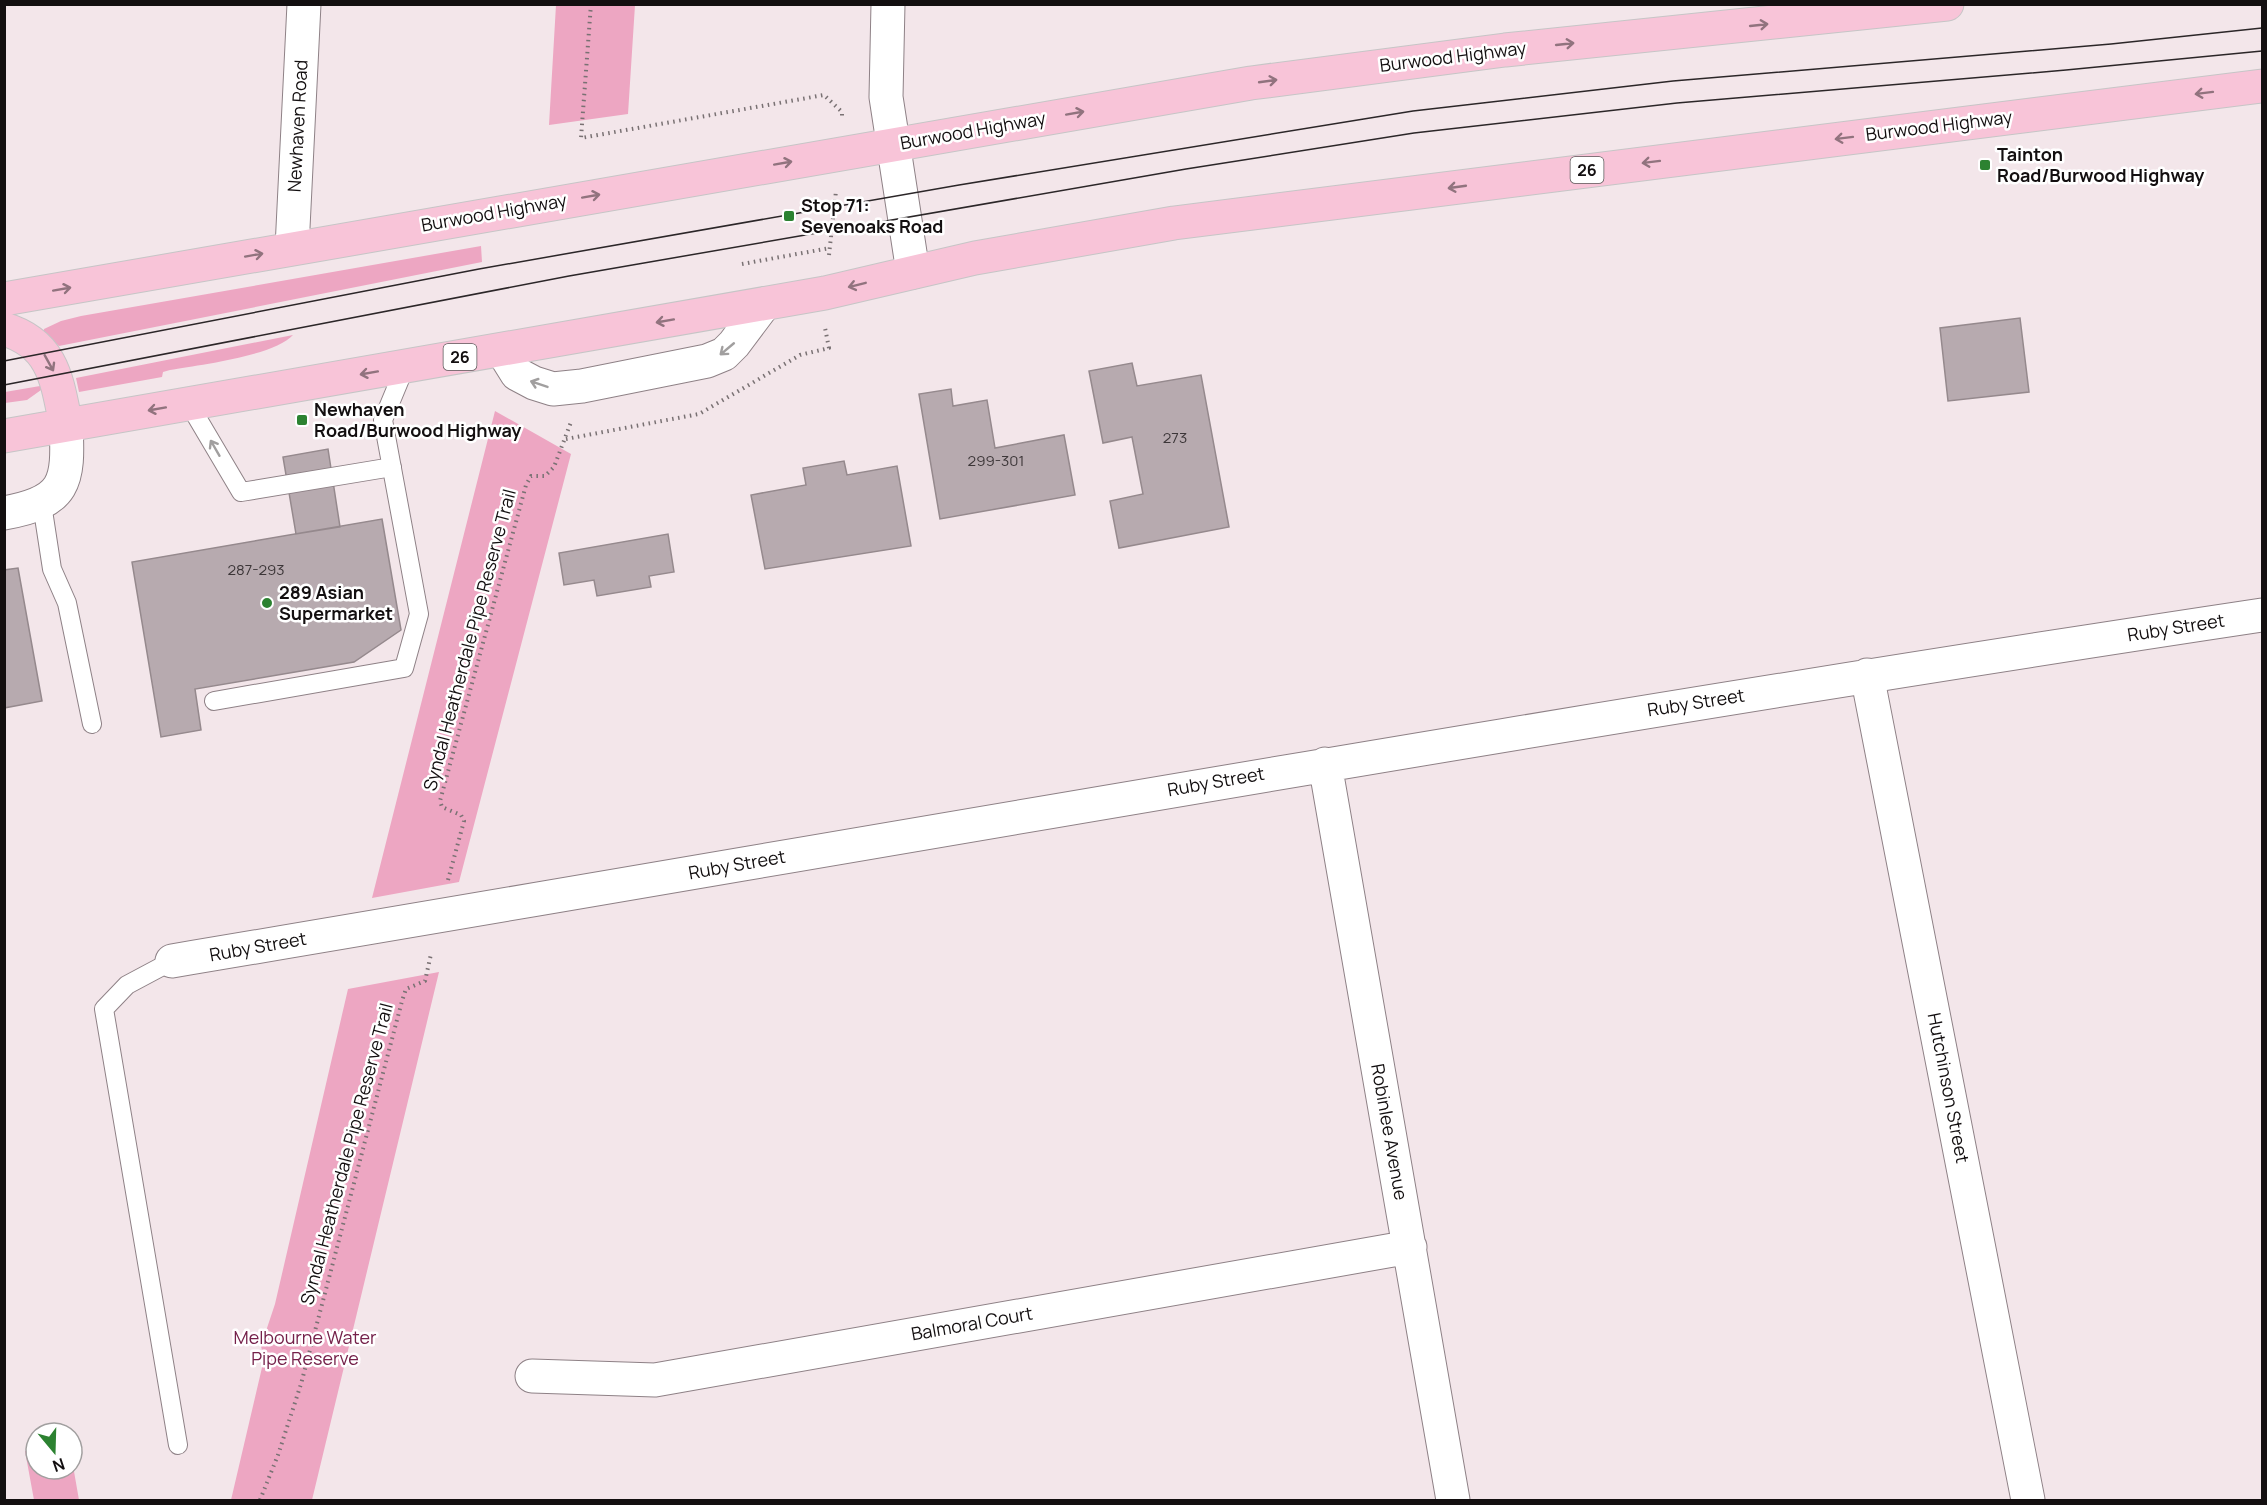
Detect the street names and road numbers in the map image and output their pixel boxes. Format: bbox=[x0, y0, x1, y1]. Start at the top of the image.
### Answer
street label: Burwood Highway bbox=[1378, 35, 1528, 77]
street label: Newhaven Road bbox=[282, 59, 312, 193]
street label: Burwood Highway bbox=[1864, 104, 2014, 146]
street label: Burwood Highway bbox=[898, 105, 1048, 155]
road number: 26 bbox=[1570, 157, 1604, 183]
street label: Burwood Highway bbox=[419, 187, 569, 237]
road number: 26 bbox=[444, 344, 476, 370]
street label: Syndal Heatherdale Pipe Reserve Trail bbox=[417, 486, 521, 793]
street label: Ruby Street bbox=[2125, 607, 2226, 647]
street label: Ruby Street bbox=[1645, 682, 1746, 722]
street label: Ruby Street bbox=[1165, 761, 1266, 801]
street label: Ruby Street bbox=[686, 844, 787, 884]
street label: Ruby Street bbox=[207, 926, 308, 966]
street label: Syndal Heatherdale Pipe Reserve Trail bbox=[294, 1000, 398, 1307]
street label: Hutchinson Street bbox=[1923, 1011, 1975, 1165]
street label: Robinlee Avenue bbox=[1366, 1062, 1414, 1202]
street label: Balmoral Court bbox=[909, 1301, 1034, 1346]

